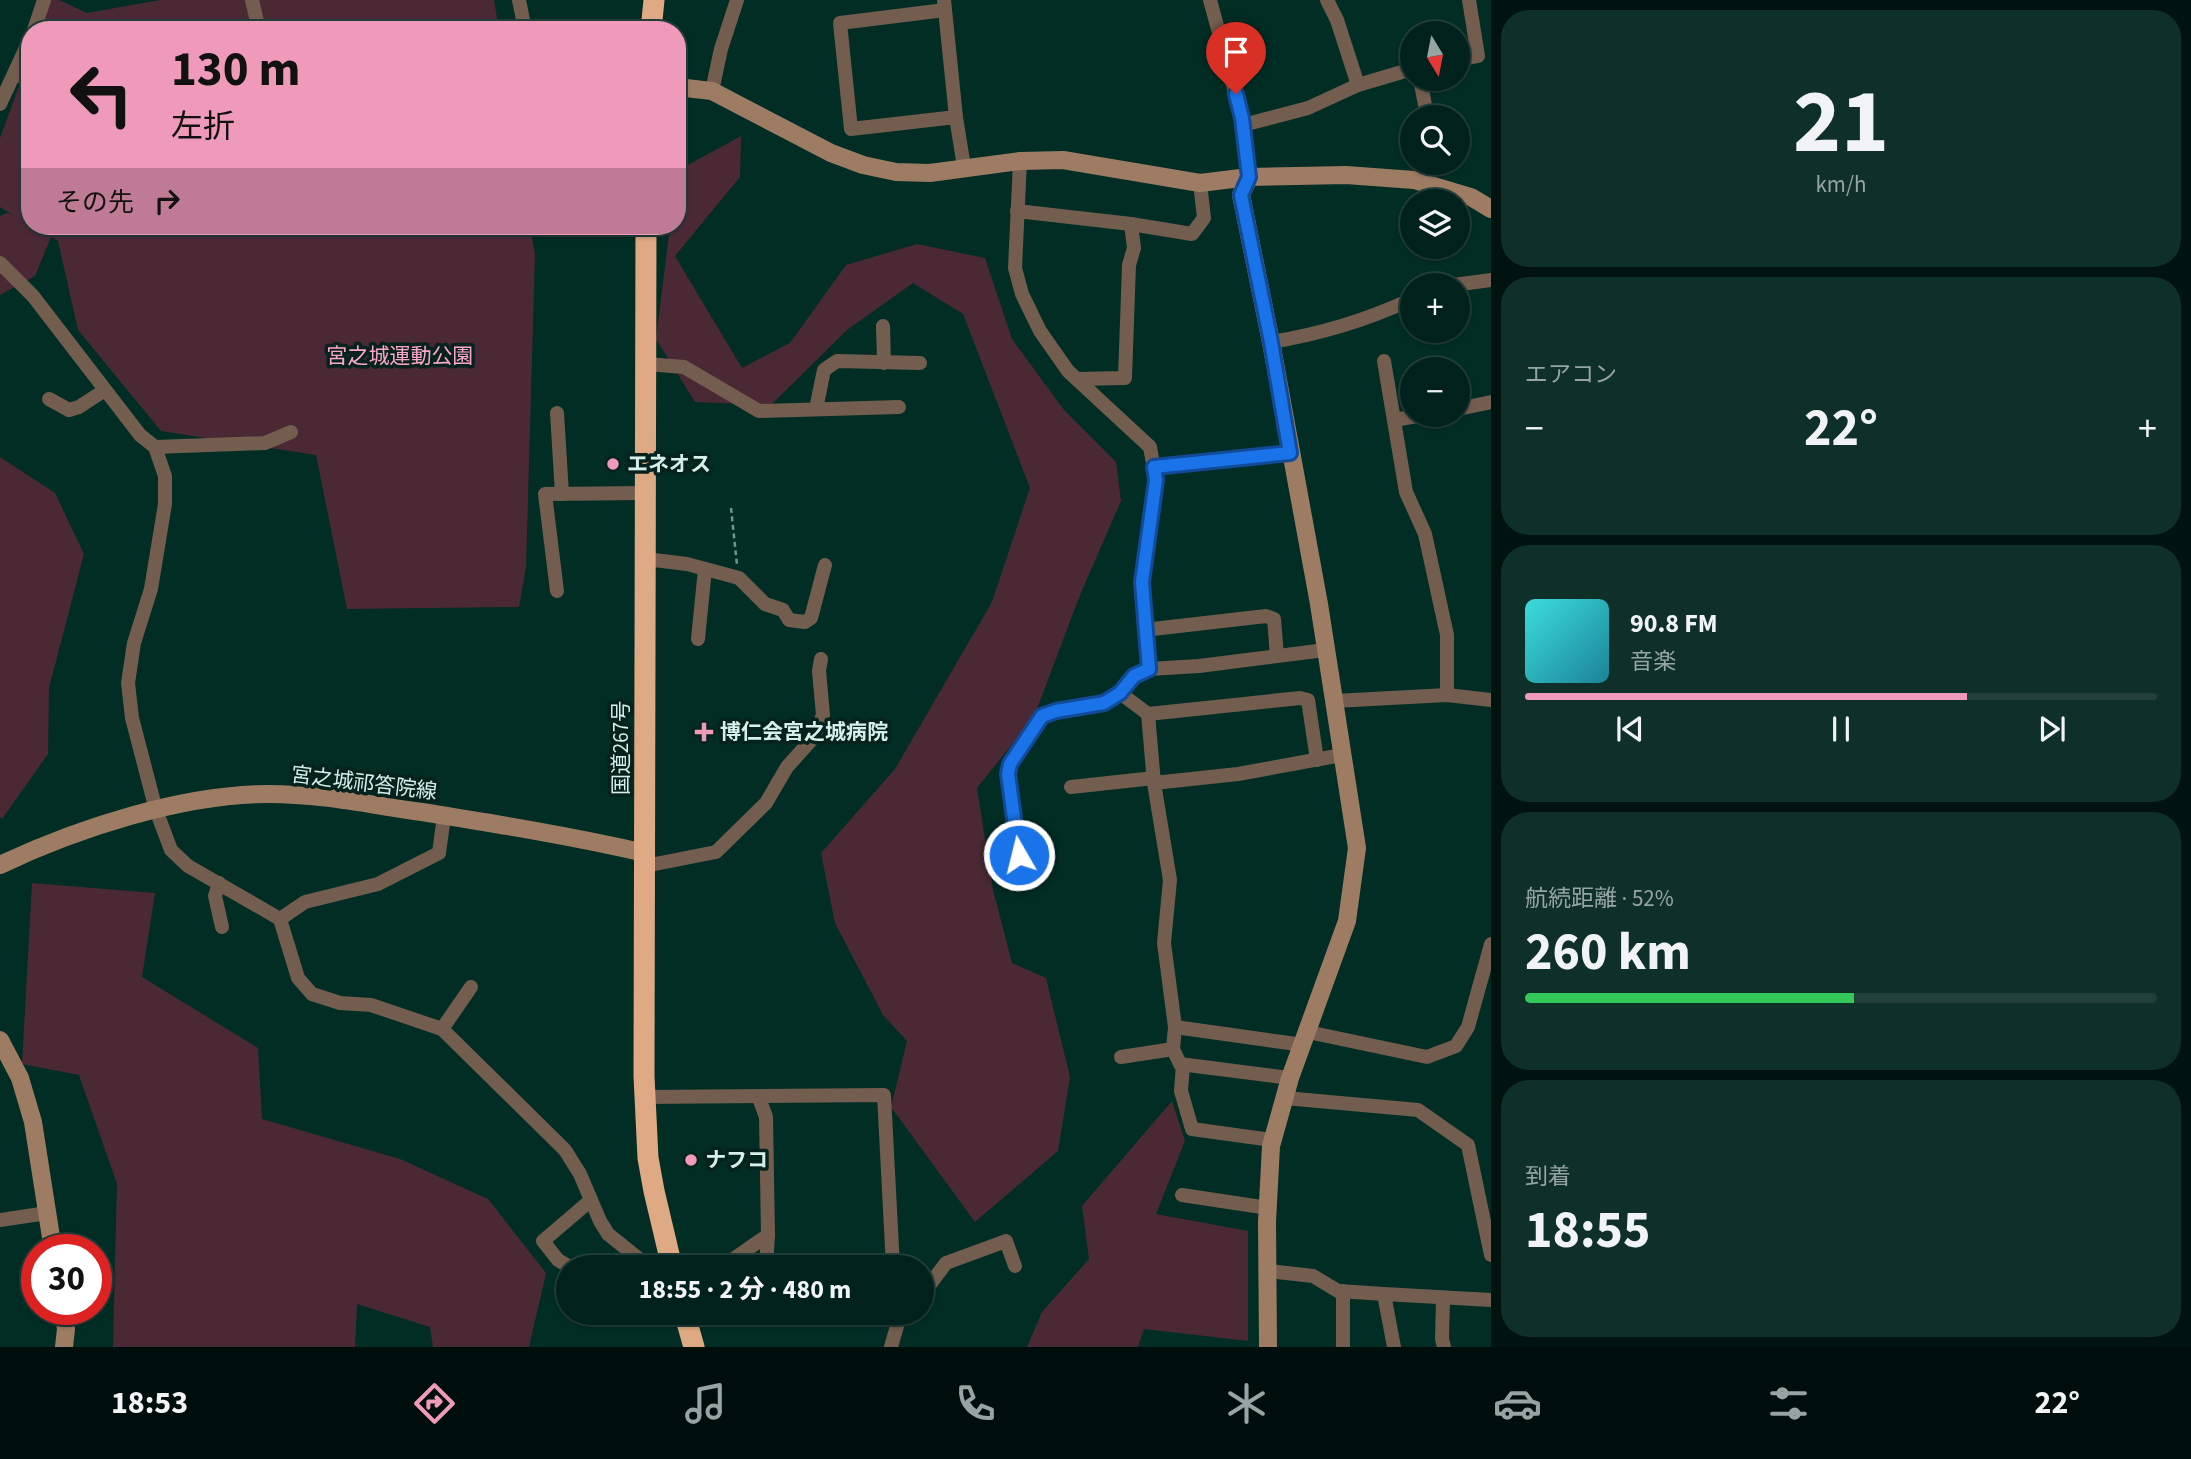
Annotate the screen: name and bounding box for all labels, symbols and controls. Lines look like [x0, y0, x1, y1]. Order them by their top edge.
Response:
north arrow [1400, 21, 1470, 91]
map controls [1400, 21, 1470, 427]
pin [1206, 22, 1266, 94]
icon: arrive [1217, 33, 1255, 71]
text: 130 m [171, 35, 300, 105]
icon: left [56, 49, 147, 140]
text: 21 [1793, 58, 1889, 187]
text: 左折 [171, 104, 235, 150]
button: search [1400, 105, 1470, 175]
text: km/h [1815, 168, 1867, 201]
icon: right [148, 182, 186, 220]
text: その先 [56, 184, 134, 221]
button: layers [1400, 189, 1470, 259]
button: + [1400, 273, 1470, 343]
park label: 宮之城運動公園 [327, 341, 474, 371]
button: − [1400, 357, 1470, 427]
text: エアコン [1525, 358, 1617, 391]
text: 22° [1804, 392, 1878, 466]
text: − [1525, 402, 1544, 456]
text: + [2138, 402, 2157, 456]
place label: エネオス [627, 449, 711, 479]
marker: エネオス [605, 456, 621, 472]
text: 90.8 FM [1630, 605, 1718, 642]
text: 音楽 [1630, 645, 1676, 678]
street label: 国道267号 [606, 701, 636, 795]
icon: previous [1611, 710, 1649, 748]
icon: pause [1822, 710, 1860, 748]
icon: next [2033, 710, 2071, 748]
place label: 博仁会宮之城病院 [720, 717, 888, 747]
marker: 博仁会宮之城病院 [694, 722, 714, 742]
street label: 宮之城祁答院線 [289, 759, 439, 807]
position arrow [982, 818, 1056, 892]
text: 航続距離 · 52% [1525, 882, 1674, 915]
text: 260 km [1525, 916, 1691, 990]
place label: ナフコ [705, 1145, 768, 1175]
marker: ナフコ [683, 1152, 699, 1168]
text: 到着 [1525, 1160, 1571, 1193]
text: 18:55 [1525, 1194, 1650, 1268]
speed limit sign: 30 [21, 1234, 112, 1325]
text: 18:55 · 2 分 · 480 m [639, 1271, 851, 1308]
icon: directions [410, 1379, 459, 1428]
icon: music [681, 1379, 730, 1428]
icon: phone [951, 1379, 1000, 1428]
icon: climate [1222, 1379, 1271, 1428]
icon: car [1493, 1379, 1542, 1428]
icon: filters [1764, 1379, 1813, 1428]
text: 18:53 [111, 1380, 188, 1426]
text: 22° [2035, 1380, 2080, 1426]

